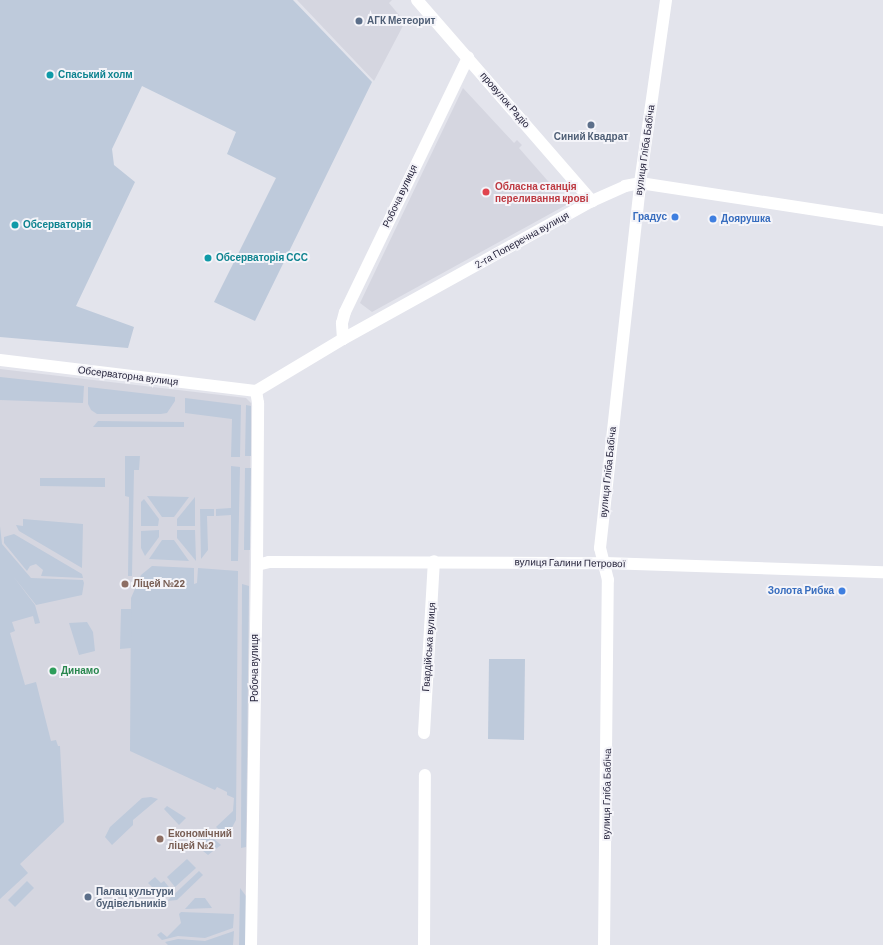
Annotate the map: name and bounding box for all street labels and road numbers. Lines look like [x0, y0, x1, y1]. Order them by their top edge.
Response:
street label: провулок Радіо [478, 70, 532, 130]
street label: вулиця Гліба Бабіча [633, 104, 657, 196]
street label: Робоча вулиця [380, 163, 420, 229]
street label: 2-га Поперечна вулиця [473, 209, 571, 271]
street label: Обсерваторна вулиця [77, 364, 179, 388]
street label: вулиця Гліба Бабіча [597, 426, 619, 518]
street label: вулиця Галини Петрової [514, 556, 626, 570]
street label: Гвардійська вулиця [420, 602, 438, 692]
street label: Робоча вулиця [249, 634, 261, 702]
street label: вулиця Гліба Бабіча [600, 748, 614, 840]

